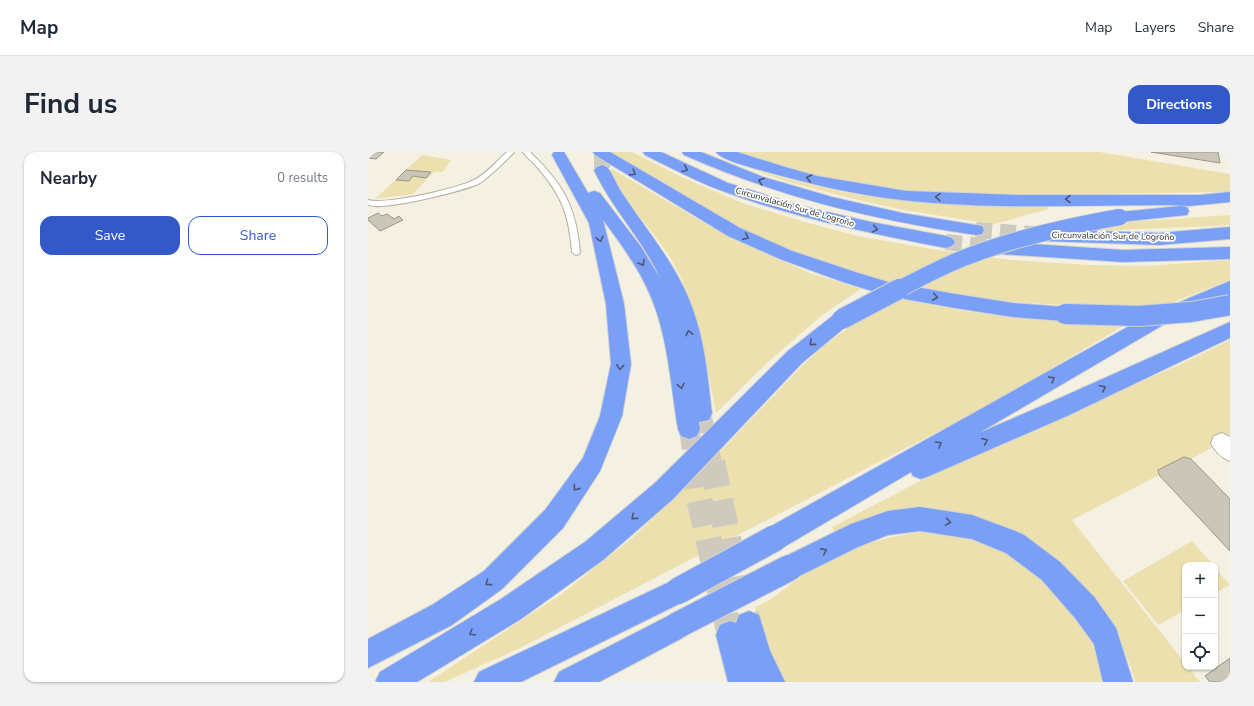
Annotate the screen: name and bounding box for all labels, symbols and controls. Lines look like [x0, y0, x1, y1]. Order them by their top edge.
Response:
text: Map [20, 15, 58, 41]
text: Map [1085, 18, 1112, 37]
text: Layers [1134, 18, 1176, 37]
text: Share [1198, 18, 1234, 37]
text: Find us [24, 85, 118, 123]
button: Directions [1128, 85, 1230, 124]
one-way arrow [681, 164, 689, 172]
text: Nearby [40, 167, 97, 190]
one-way arrow [629, 168, 636, 175]
text: 0 results [277, 169, 328, 187]
one-way arrow [806, 175, 813, 183]
one-way arrow [758, 177, 765, 185]
street label: Circunvalación Sur de Logroño [734, 184, 856, 230]
one-way arrow [935, 193, 941, 202]
one-way arrow [1065, 195, 1071, 203]
button: Save [40, 216, 180, 255]
button: Share [188, 216, 328, 255]
one-way arrow [872, 224, 879, 233]
street label: Circunvalación Sur de Logroño [1051, 229, 1175, 243]
one-way arrow [741, 232, 749, 240]
one-way arrow [596, 236, 604, 242]
one-way arrow [637, 259, 644, 266]
one-way arrow [932, 293, 939, 301]
one-way arrow [686, 329, 694, 336]
one-way arrow [809, 339, 817, 346]
one-way arrow [615, 364, 624, 370]
one-way arrow [1048, 377, 1055, 384]
one-way arrow [676, 383, 685, 389]
one-way arrow [1099, 385, 1107, 393]
one-way arrow [980, 438, 988, 446]
one-way arrow [935, 441, 942, 448]
one-way arrow [574, 483, 581, 490]
one-way arrow [632, 512, 639, 519]
one-way arrow [945, 518, 951, 526]
one-way arrow [820, 548, 827, 556]
map controls [1182, 562, 1218, 670]
button: + [1182, 562, 1218, 598]
one-way arrow [485, 578, 492, 586]
button: − [1182, 598, 1218, 634]
one-way arrow [469, 628, 476, 635]
button: locate [1182, 634, 1218, 670]

